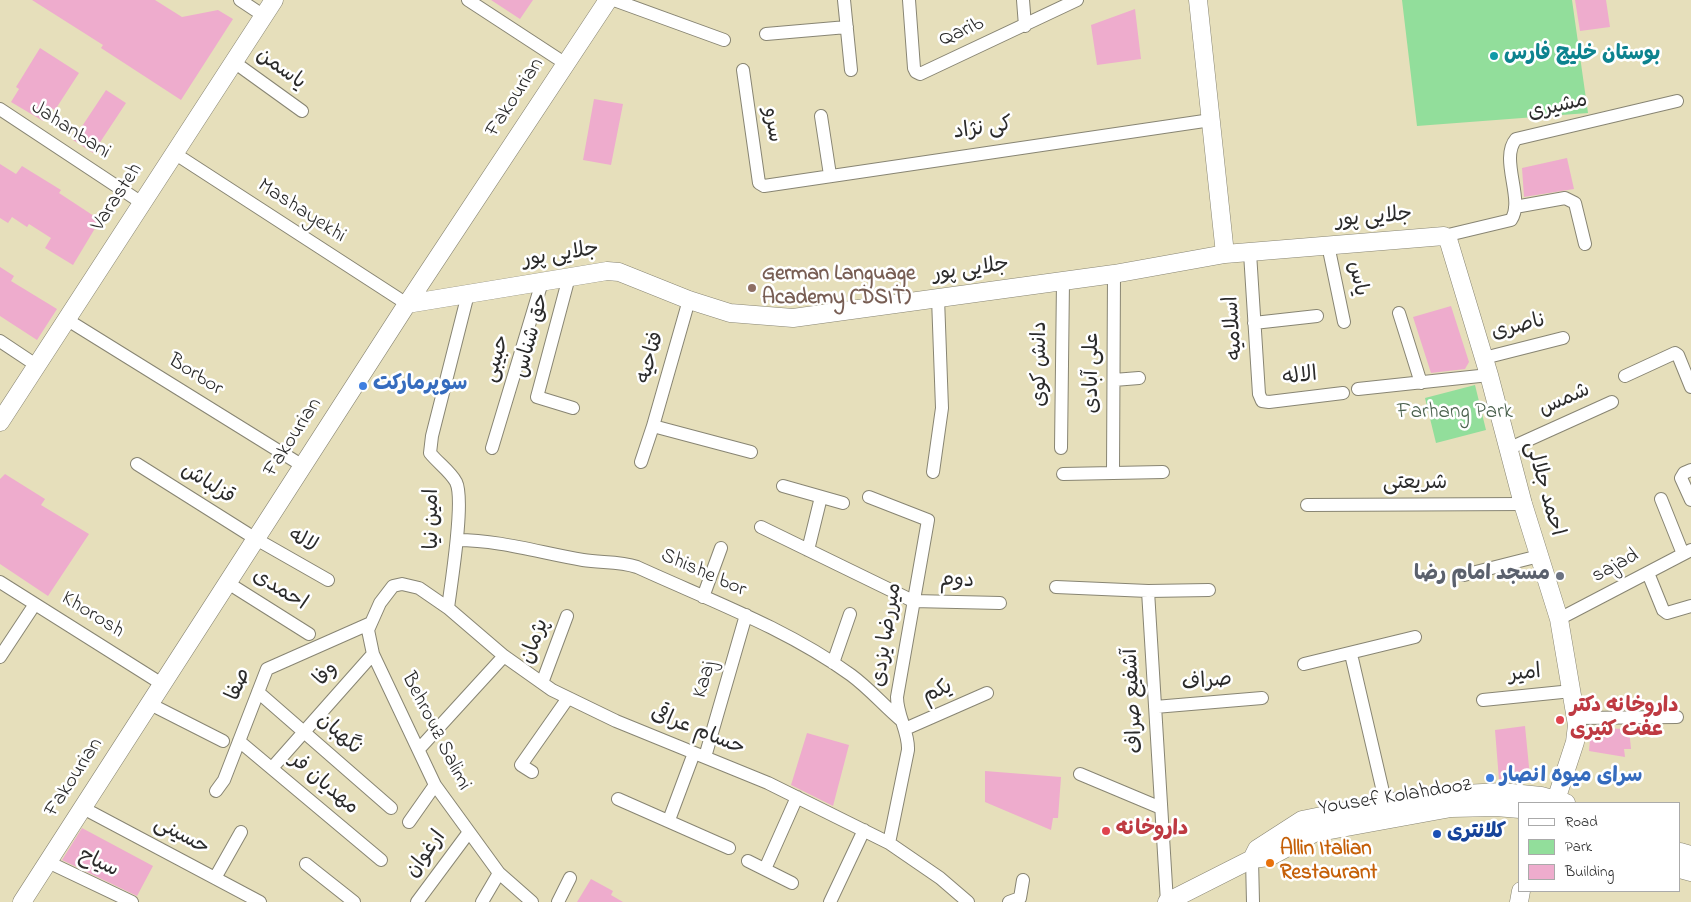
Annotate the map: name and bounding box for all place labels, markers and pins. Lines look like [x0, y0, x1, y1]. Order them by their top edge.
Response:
place label: بوستان خلیج فارس [1504, 43, 1660, 69]
marker: بوستان خلیج فارس [1488, 50, 1500, 62]
place label: German Language Academy (DSIT) [762, 263, 915, 313]
marker: German Language Academy (DSIT) [746, 282, 758, 294]
place label: سوپرمارکت [373, 373, 467, 399]
marker: سوپرمارکت [357, 380, 369, 392]
place label: مسجد امام رضا [1414, 563, 1550, 589]
marker: مسجد امام رضا [1554, 570, 1566, 582]
place label: داروخانه دکتر عفت کثیری [1570, 695, 1678, 745]
marker: داروخانه دکتر عفت کثیری [1554, 714, 1566, 726]
place label: سرای میوه انصار [1500, 765, 1642, 791]
marker: سرای میوه انصار [1484, 772, 1496, 784]
place label: داروخانه [1116, 818, 1188, 844]
place label: کلانتری [1447, 821, 1506, 847]
marker: داروخانه [1100, 825, 1112, 837]
marker: کلانتری [1431, 828, 1443, 840]
place label: Allin Italian Restaurant [1280, 838, 1377, 888]
marker: Allin Italian Restaurant [1264, 857, 1276, 869]

